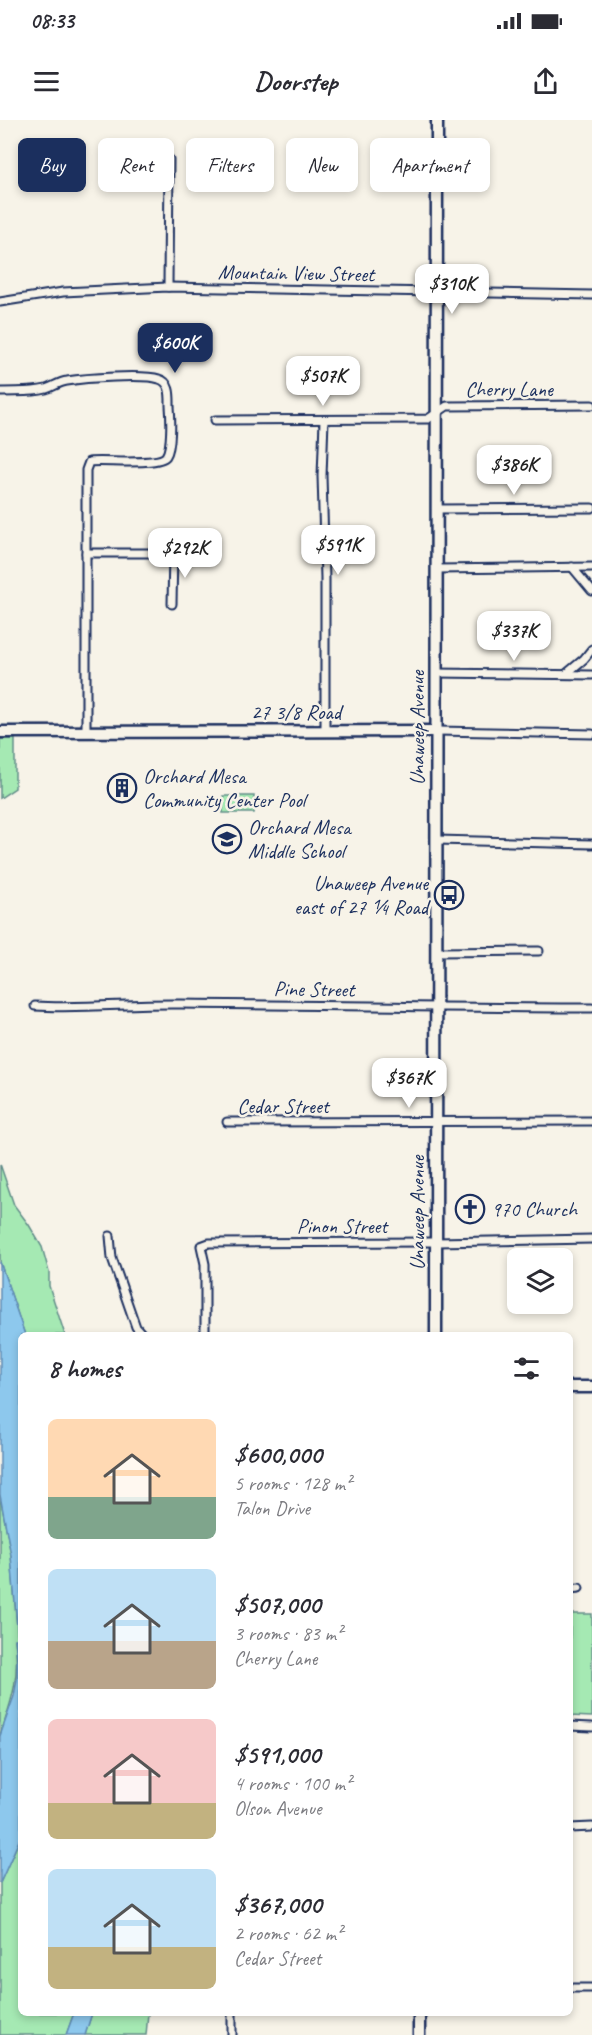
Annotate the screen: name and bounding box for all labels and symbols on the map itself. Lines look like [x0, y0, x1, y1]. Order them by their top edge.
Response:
street label: Mountain View Street [218, 259, 376, 287]
pin: $310K [410, 264, 494, 315]
pin: $600K [133, 323, 217, 374]
pin: $507K [281, 356, 365, 407]
street label: Cherry Lane [465, 376, 554, 402]
pin: $386K [472, 445, 556, 496]
pin: $591K [296, 525, 380, 576]
pin: $292K [143, 528, 227, 579]
pin: $337K [472, 611, 556, 662]
street label: Unaweep Avenue [404, 670, 430, 785]
street label: 27 3/8 Road [251, 699, 345, 725]
place label: Orchard Mesa Community Center Pool [143, 763, 309, 813]
building icon: Orchard Mesa Community Center Pool [106, 772, 138, 804]
place label: Orchard Mesa Middle School [248, 814, 353, 864]
school or university icon: Orchard Mesa Middle School [211, 823, 243, 855]
place label: Unaweep Avenue east of 27 ¼ Road [294, 870, 432, 920]
bus stop icon: Unaweep Avenue east of 27 ¼ Road [433, 879, 465, 911]
street label: Pine Street [273, 975, 357, 1003]
pin: $367K [367, 1058, 451, 1109]
street label: Cedar Street [237, 1093, 331, 1119]
street label: Unaweep Avenue [404, 1155, 430, 1270]
church icon: 970 Church [454, 1193, 486, 1225]
place label: 970 Church [491, 1196, 578, 1222]
street label: Pinon Street [297, 1213, 389, 1239]

